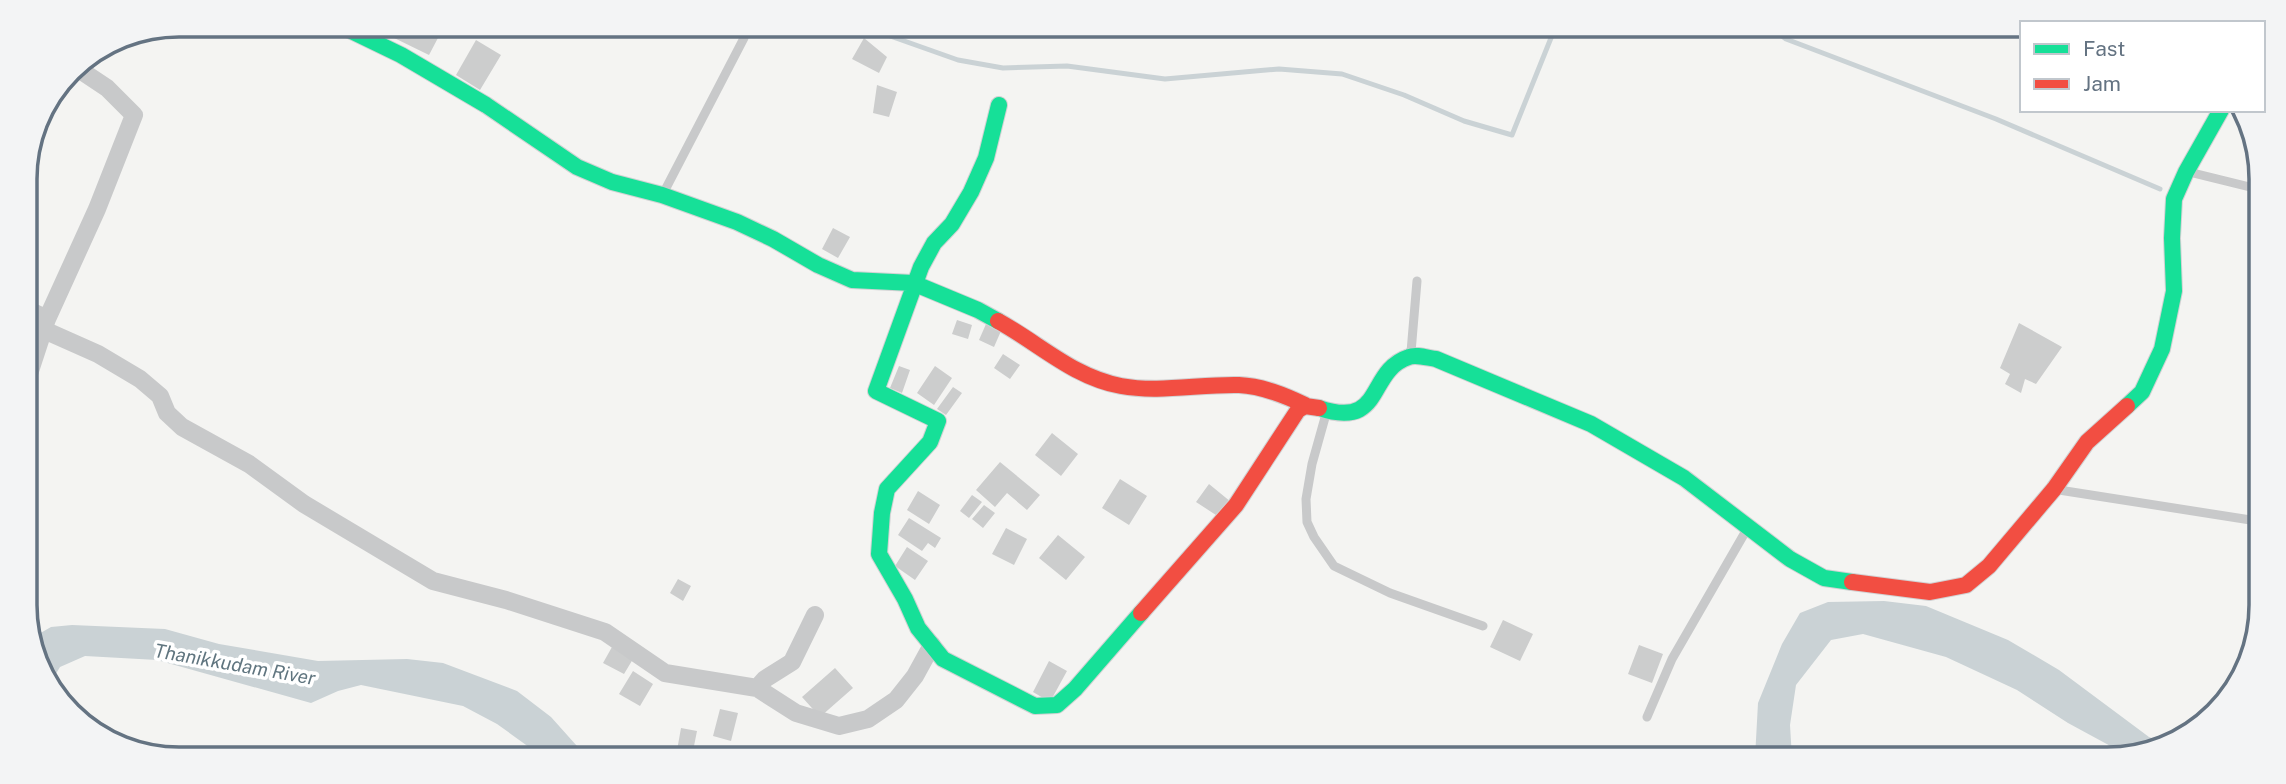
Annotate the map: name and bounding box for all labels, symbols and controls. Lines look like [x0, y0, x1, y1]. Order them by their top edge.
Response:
legend [2020, 21, 2265, 112]
text: Fast [2083, 36, 2125, 61]
text: Jam [2083, 71, 2121, 96]
water label: Thanikkudam River [153, 639, 318, 689]

